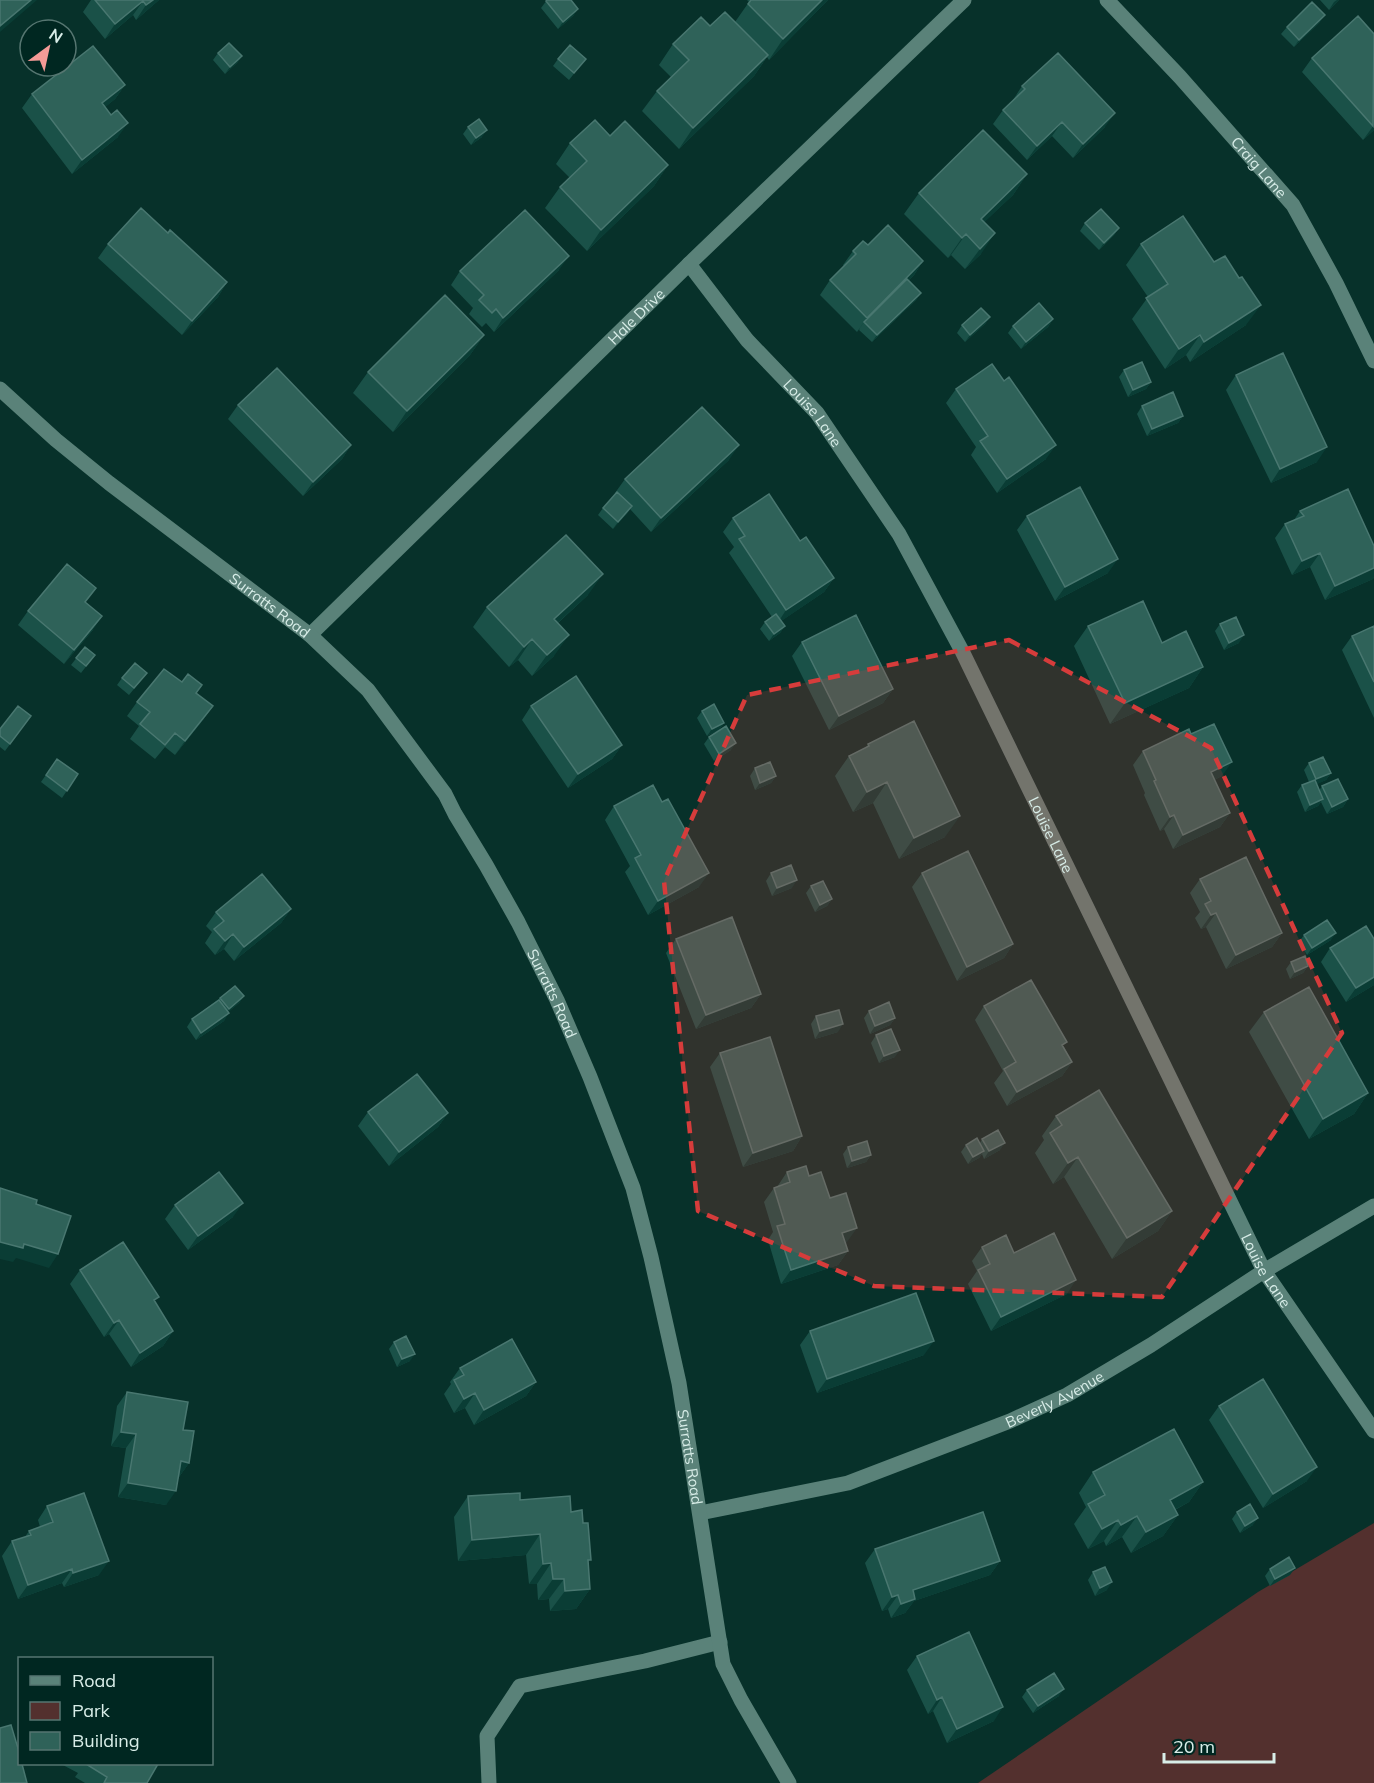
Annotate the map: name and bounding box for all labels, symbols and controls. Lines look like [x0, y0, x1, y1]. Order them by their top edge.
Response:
north arrow [18, 18, 78, 78]
text: N [46, 24, 67, 47]
street label: Craig Lane [1227, 132, 1291, 201]
street label: Hale Drive [603, 284, 668, 348]
street label: Louise Lane [780, 375, 847, 450]
street label: Surratts Road [226, 568, 314, 641]
street label: Louise Lane [1025, 793, 1078, 876]
street label: Surratts Road [523, 946, 582, 1041]
street label: Louise Lane [1238, 1230, 1296, 1311]
street label: Beverly Avenue [1002, 1366, 1107, 1431]
street label: Surratts Road [674, 1408, 707, 1506]
legend [18, 1657, 213, 1765]
text: Road [72, 1669, 116, 1692]
text: Park [72, 1699, 111, 1722]
scale bar [1164, 1726, 1274, 1764]
text: Building [72, 1729, 140, 1752]
text: 20 m [1173, 1735, 1215, 1758]

